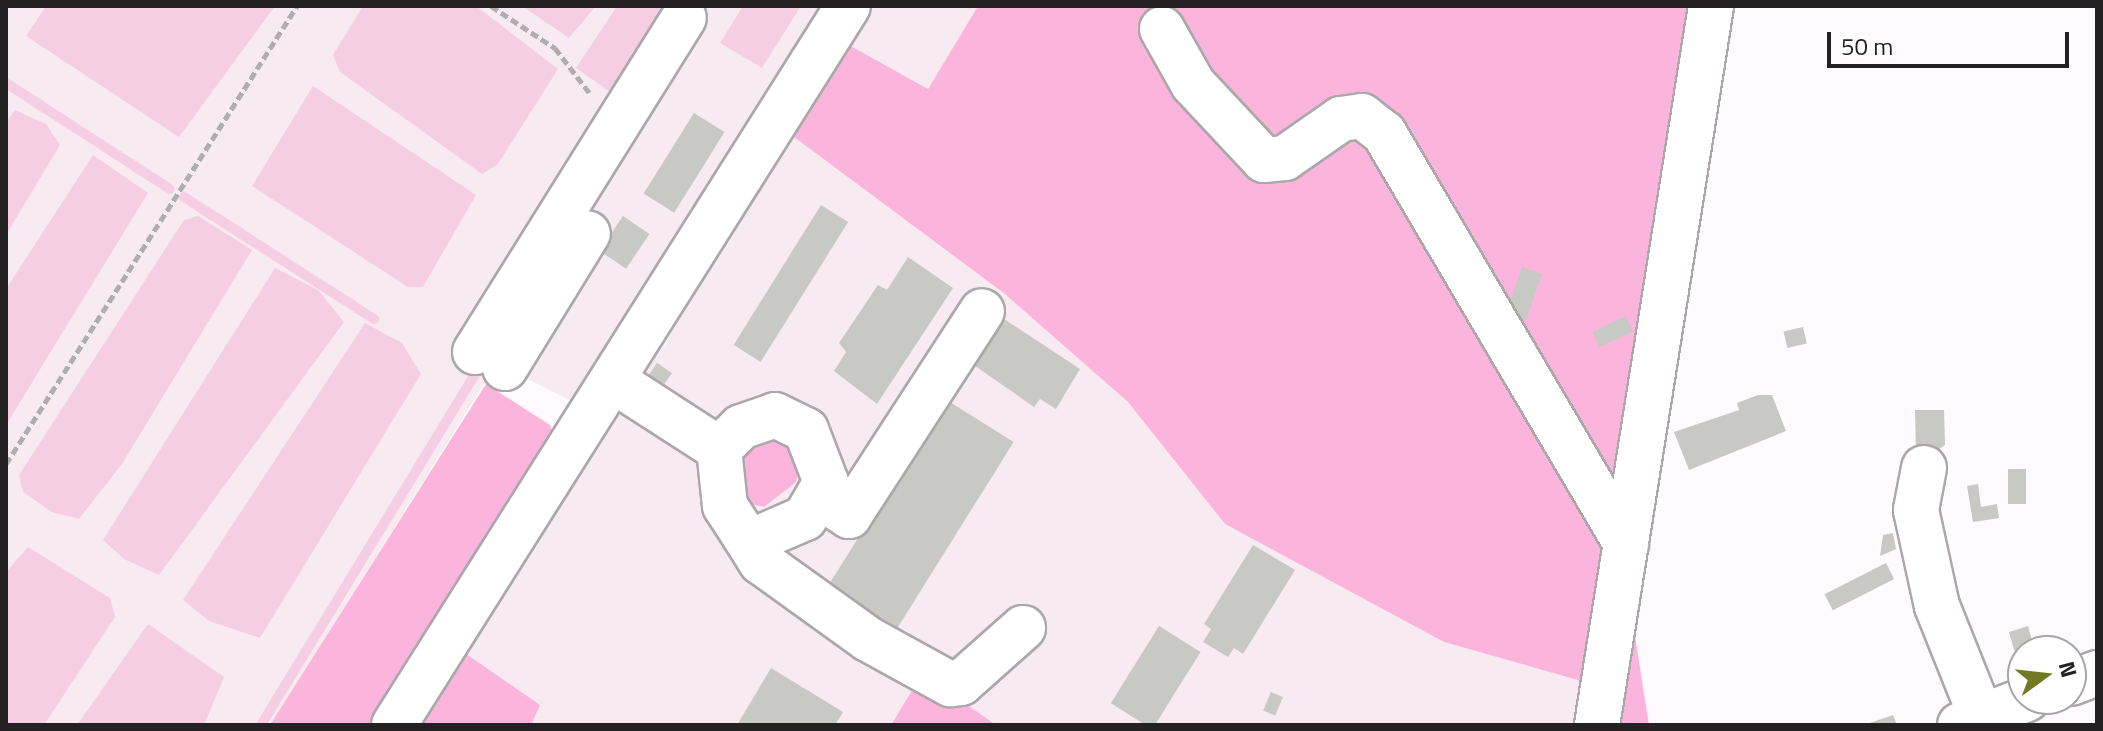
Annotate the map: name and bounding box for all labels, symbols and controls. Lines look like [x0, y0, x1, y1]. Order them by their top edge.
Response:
scale bar [1831, 16, 2073, 66]
text: 50 m [1841, 28, 1893, 64]
north arrow [2007, 635, 2087, 715]
text: N [2050, 658, 2087, 681]

